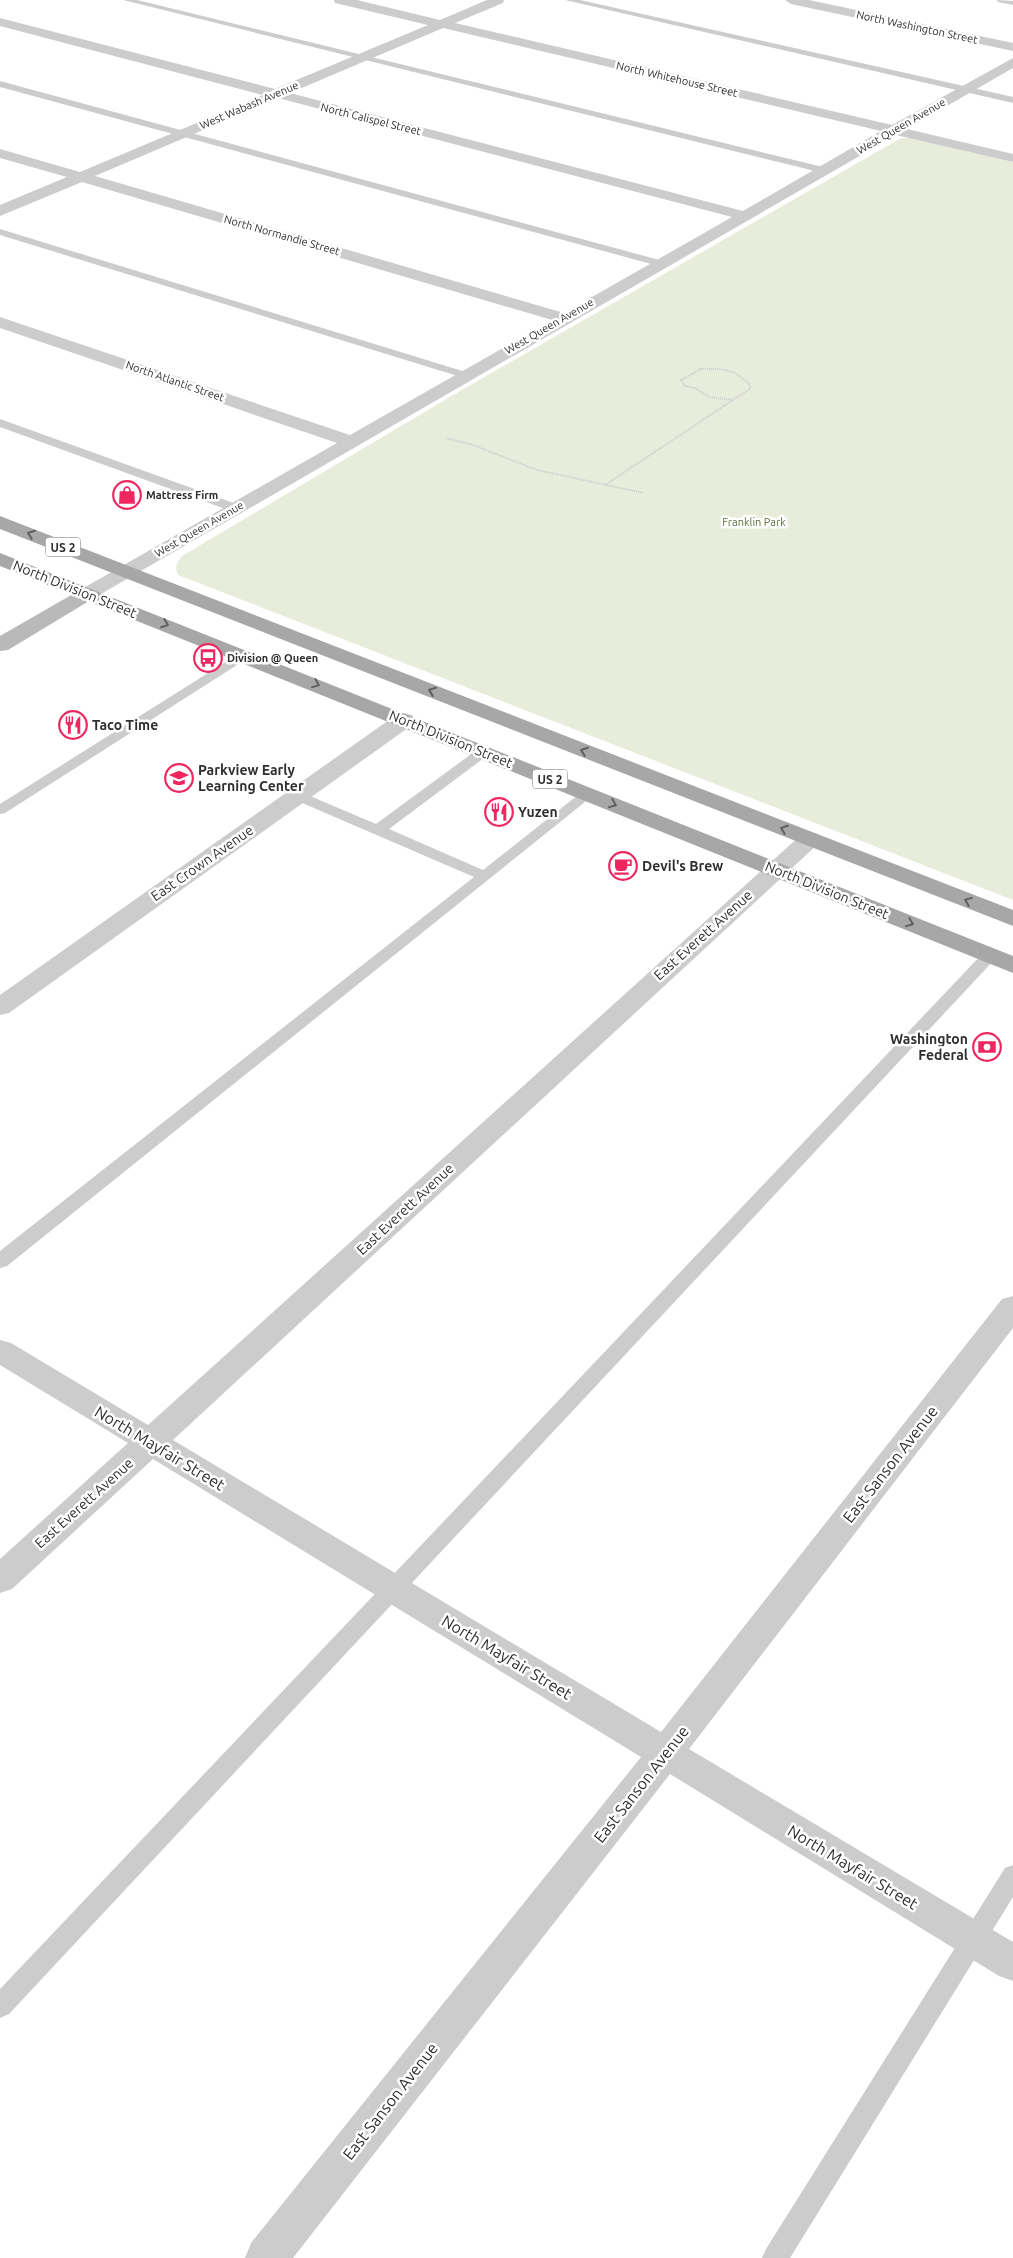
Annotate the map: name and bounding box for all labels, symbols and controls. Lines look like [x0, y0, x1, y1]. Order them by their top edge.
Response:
street label: North Washington Street [855, 8, 979, 46]
street label: North Whitehouse Street [615, 59, 739, 99]
street label: West Wabash Avenue [198, 79, 300, 131]
street label: West Queen Avenue [854, 96, 948, 156]
street label: North Calispel Street [320, 101, 423, 137]
street label: North Normandie Street [223, 213, 342, 257]
street label: West Queen Avenue [502, 296, 596, 356]
street label: North Atlantic Street [124, 359, 226, 404]
shop icon: Mattress Firm [112, 480, 142, 510]
place label: Mattress Firm [146, 489, 218, 501]
street label: West Queen Avenue [152, 499, 246, 559]
park label: Franklin Park [722, 516, 786, 528]
one-way arrow [27, 530, 36, 541]
road number: US 2 [46, 538, 80, 556]
street label: North Division Street [11, 557, 139, 621]
one-way arrow [160, 618, 169, 629]
bus stop icon: Division @ Queen [193, 643, 223, 673]
place label: Division @ Queen [227, 652, 318, 664]
one-way arrow [311, 678, 320, 689]
one-way arrow [428, 687, 437, 698]
street label: North Division Street [387, 707, 515, 771]
restaurant icon: Taco Time [58, 710, 88, 740]
place label: Taco Time [92, 717, 158, 733]
one-way arrow [580, 746, 588, 756]
place label: Parkview Early Learning Center [198, 762, 304, 794]
school or university icon: Parkview Early Learning Center [164, 763, 194, 793]
road number: US 2 [532, 770, 568, 789]
restaurant icon: Yuzen [484, 797, 514, 827]
one-way arrow [608, 798, 617, 808]
place label: Yuzen [518, 804, 558, 820]
street label: East Crown Avenue [148, 822, 256, 904]
one-way arrow [780, 825, 789, 835]
cafe icon: Devil's Brew [608, 851, 638, 881]
place label: Devil's Brew [642, 858, 723, 874]
street label: North Division Street [763, 858, 891, 922]
street label: East Everett Avenue [651, 887, 755, 983]
one-way arrow [964, 897, 973, 907]
one-way arrow [905, 917, 914, 927]
place label: Washington Federal [890, 1031, 968, 1063]
bank icon: Washington Federal [972, 1032, 1002, 1062]
street label: East Everett Avenue [353, 1160, 457, 1258]
street label: North Mayfair Street [92, 1402, 229, 1494]
street label: East Sanson Avenue [839, 1402, 941, 1526]
street label: East Everett Avenue [32, 1455, 136, 1551]
street label: North Mayfair Street [439, 1611, 576, 1703]
street label: East Sanson Avenue [590, 1722, 692, 1846]
street label: North Mayfair Street [785, 1821, 922, 1913]
street label: East Sanson Avenue [339, 2039, 441, 2163]

